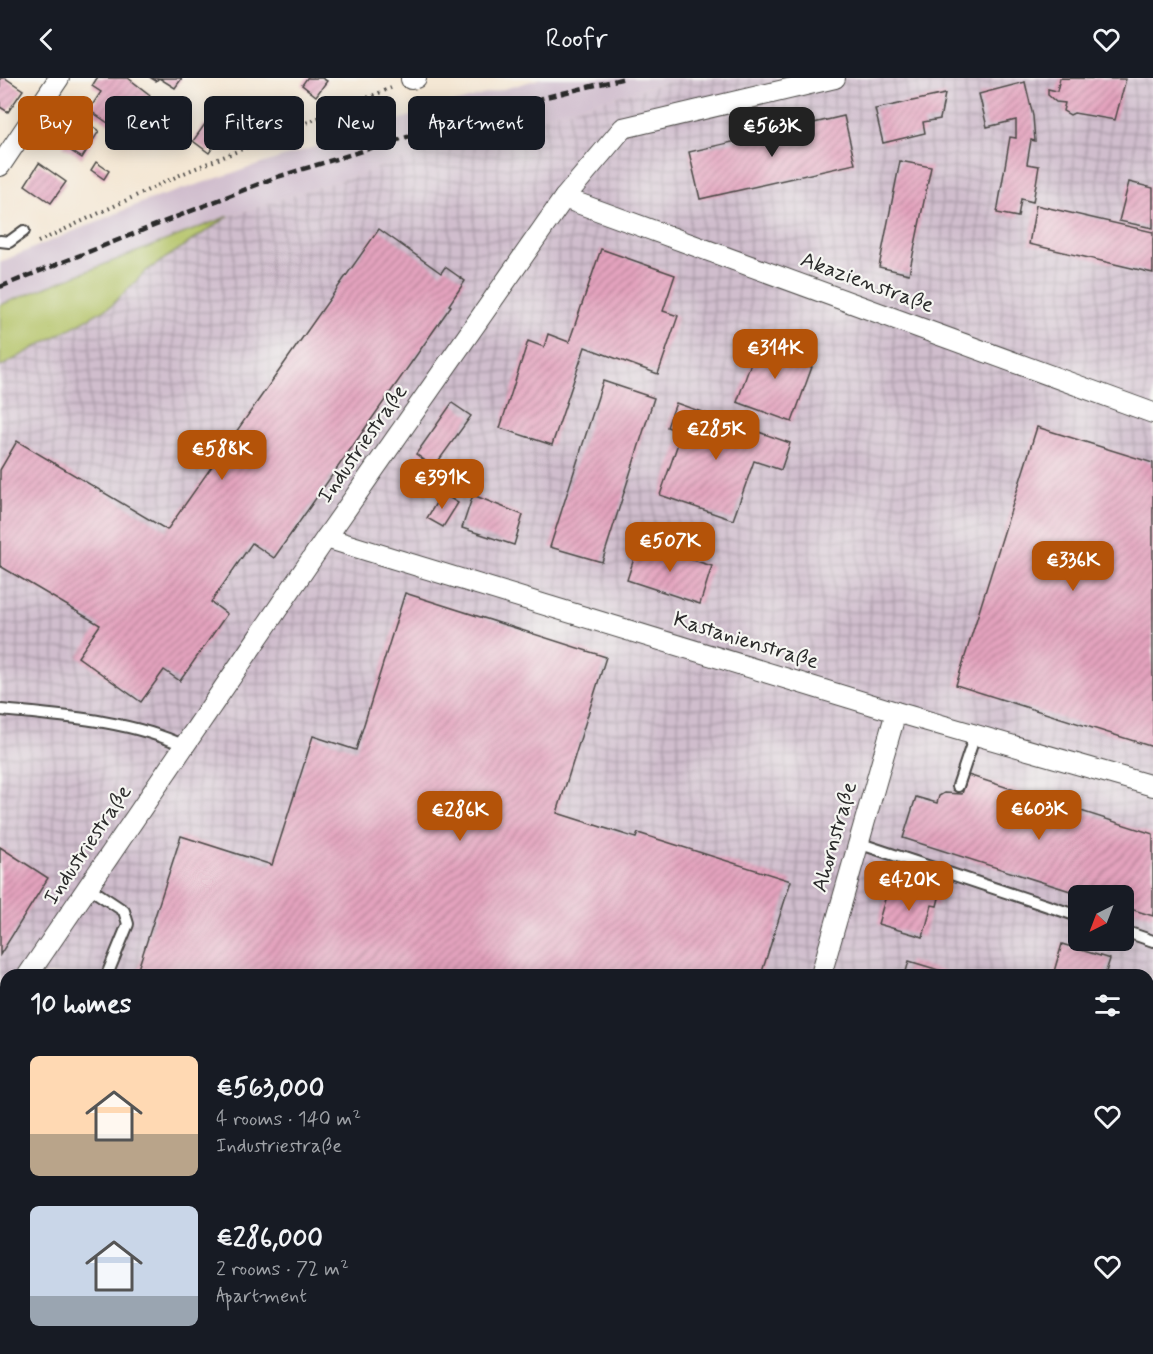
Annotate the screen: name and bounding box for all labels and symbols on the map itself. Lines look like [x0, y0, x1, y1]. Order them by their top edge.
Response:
pin: €563K [730, 107, 814, 158]
street label: Akazienstraße [796, 246, 938, 320]
pin: €314K [733, 329, 817, 380]
street label: Industriestraße [312, 379, 414, 509]
pin: €285K [674, 410, 758, 461]
pin: €588K [180, 430, 264, 481]
pin: €391K [400, 459, 484, 510]
pin: €507K [628, 522, 712, 573]
pin: €336K [1031, 541, 1115, 592]
street label: Kastanienstraße [670, 606, 822, 676]
street label: Ahornstraße [806, 778, 864, 895]
street label: Industriestraße [38, 780, 139, 910]
pin: €603K [997, 790, 1081, 841]
pin: €286K [418, 791, 502, 842]
pin: €420K [867, 861, 951, 912]
north arrow [1068, 885, 1134, 951]

